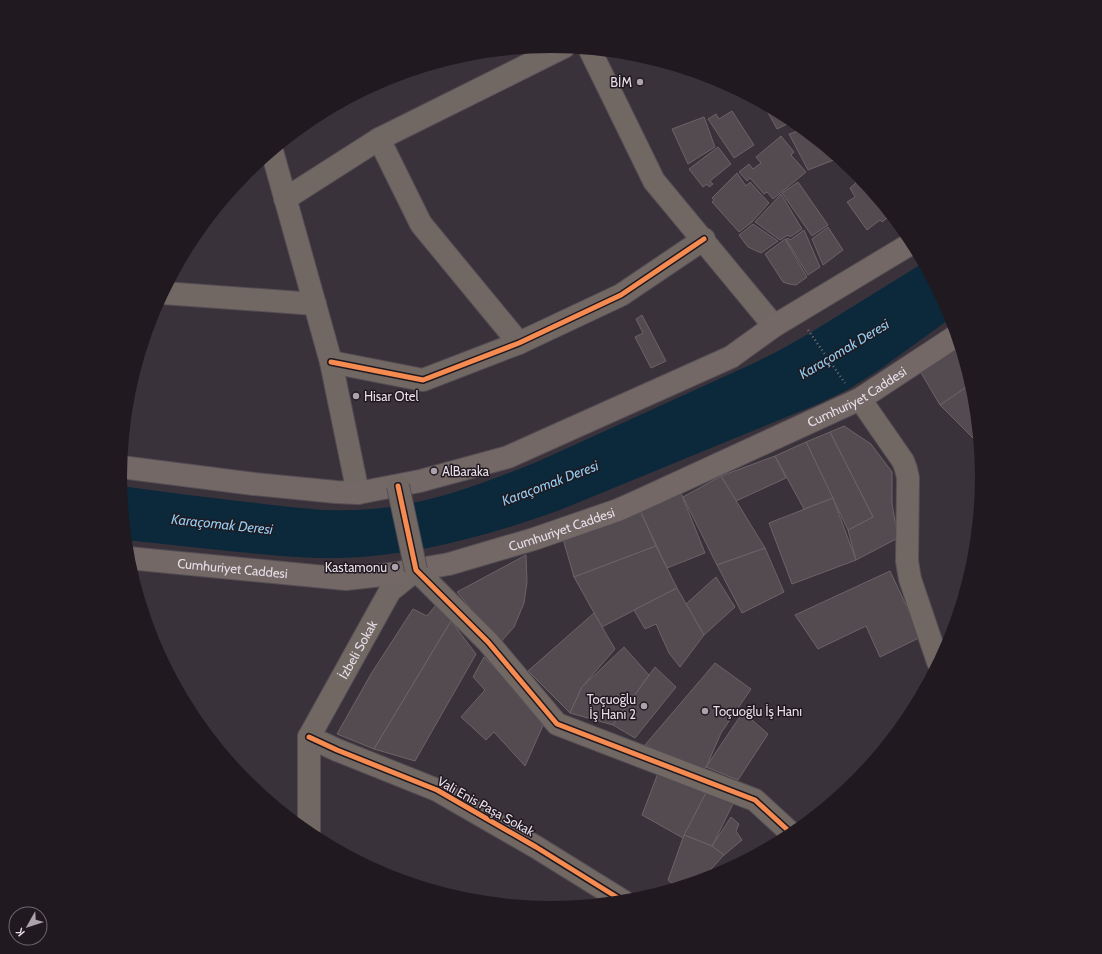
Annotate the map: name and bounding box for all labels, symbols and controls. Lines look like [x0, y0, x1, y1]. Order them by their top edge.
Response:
place label: BİM [610, 74, 632, 90]
marker: BİM [635, 77, 645, 87]
water label: Karaçomak Deresi [796, 314, 893, 383]
street label: Cumhuriyet Caddesi [805, 363, 909, 430]
place label: Hisar Otel [364, 388, 419, 404]
marker: Hisar Otel [351, 391, 361, 401]
water label: Karaçomak Deresi [499, 456, 602, 510]
place label: AlBaraka [442, 463, 490, 479]
marker: AlBaraka [429, 466, 439, 476]
street label: Cumhuriyet Caddesi [507, 504, 617, 554]
water label: Karaçomak Deresi [170, 510, 275, 538]
street label: Cumhuriyet Caddesi [177, 555, 288, 581]
place label: Kastamonu [325, 559, 387, 575]
marker: Kastamonu [390, 562, 400, 572]
street label: İzbeli Sokak [335, 617, 380, 682]
place label: Toçuoğlu İş Hanı 2 [587, 691, 636, 722]
marker: Toçuoğlu İş Hanı 2 [639, 701, 649, 711]
place label: Toçuoğlu İş Hanı [713, 703, 802, 719]
marker: Toçuoğlu İş Hanı [700, 706, 710, 716]
street label: Vali Enis Paşa Sokak [435, 773, 537, 839]
north arrow [8, 906, 48, 946]
text: K [13, 925, 28, 939]

